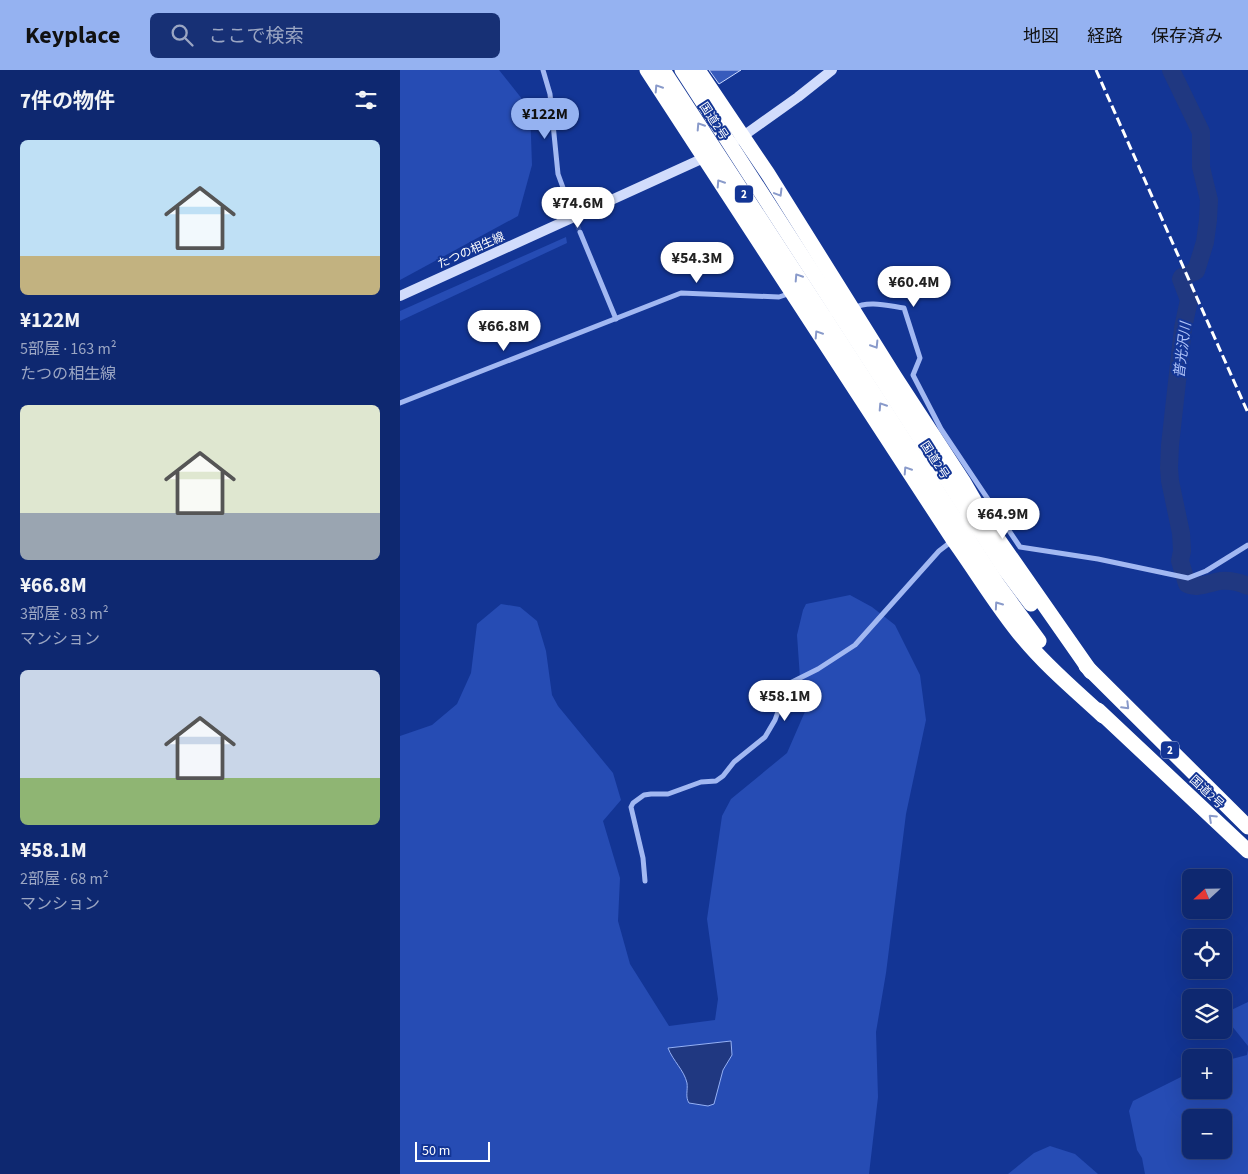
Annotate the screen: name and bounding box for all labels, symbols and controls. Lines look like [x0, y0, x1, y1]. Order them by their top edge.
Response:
search box [150, 13, 500, 58]
text: Keyplace [25, 18, 120, 53]
icon: search [168, 21, 196, 49]
text: ここで検索 [208, 23, 303, 50]
text: 地図 [1023, 24, 1059, 49]
text: 経路 [1087, 24, 1123, 49]
text: 保存済み [1151, 24, 1223, 49]
one-way arrow [655, 84, 665, 93]
text: 7件の物件 [20, 86, 115, 116]
icon: filters [352, 86, 380, 114]
pin: ¥122M [510, 98, 580, 140]
street label: 国道2号 [695, 99, 732, 144]
text: ¥122M [522, 103, 568, 125]
one-way arrow [697, 123, 706, 132]
icon: home [155, 173, 245, 263]
one-way arrow [717, 180, 726, 189]
pin: ¥74.6M [537, 186, 619, 229]
road number: 2 [735, 186, 753, 202]
one-way arrow [773, 187, 782, 196]
text: ¥74.6M [553, 192, 603, 214]
street label: たつの相生線 [435, 228, 508, 273]
pin: ¥54.3M [656, 242, 738, 284]
text: ¥54.3M [672, 247, 722, 269]
pin: ¥60.4M [873, 266, 955, 308]
text: ¥60.4M [889, 271, 939, 293]
one-way arrow [795, 274, 805, 283]
text: ¥122M [20, 305, 80, 335]
pin: ¥66.8M [463, 310, 545, 352]
text: ¥66.8M [479, 315, 529, 337]
water label: 普光沢川 [1170, 319, 1197, 379]
one-way arrow [815, 331, 824, 340]
text: 5部屋 · 163 m² [20, 338, 117, 360]
one-way arrow [868, 340, 878, 349]
text: たつの相生線 [20, 363, 116, 385]
one-way arrow [879, 403, 888, 412]
icon: home [155, 438, 245, 528]
street label: 国道2号 [916, 438, 953, 483]
one-way arrow [904, 467, 913, 476]
pin: ¥64.9M [962, 498, 1044, 540]
text: ¥64.9M [978, 503, 1028, 525]
text: ¥66.8M [20, 570, 87, 600]
one-way arrow [995, 601, 1004, 611]
text: 3部屋 · 83 m² [20, 603, 109, 625]
text: マンション [20, 628, 100, 650]
pin: ¥58.1M [744, 680, 826, 722]
text: ¥58.1M [760, 685, 810, 707]
one-way arrow [1120, 701, 1129, 710]
icon: home [155, 703, 245, 793]
road number: 2 [1161, 742, 1179, 758]
street label: 国道2号 [1186, 772, 1228, 813]
one-way arrow [1209, 815, 1218, 824]
text: ¥58.1M [20, 835, 87, 865]
text: 2部屋 · 68 m² [20, 868, 109, 890]
north arrow [1182, 869, 1232, 919]
map controls [1182, 869, 1232, 1159]
text: マンション [20, 893, 100, 915]
button: locate [1182, 929, 1232, 979]
button: layers [1182, 989, 1232, 1039]
button: + [1182, 1049, 1232, 1099]
button: − [1182, 1109, 1232, 1159]
scale bar [415, 1139, 490, 1162]
text: 50 m [422, 1141, 450, 1161]

